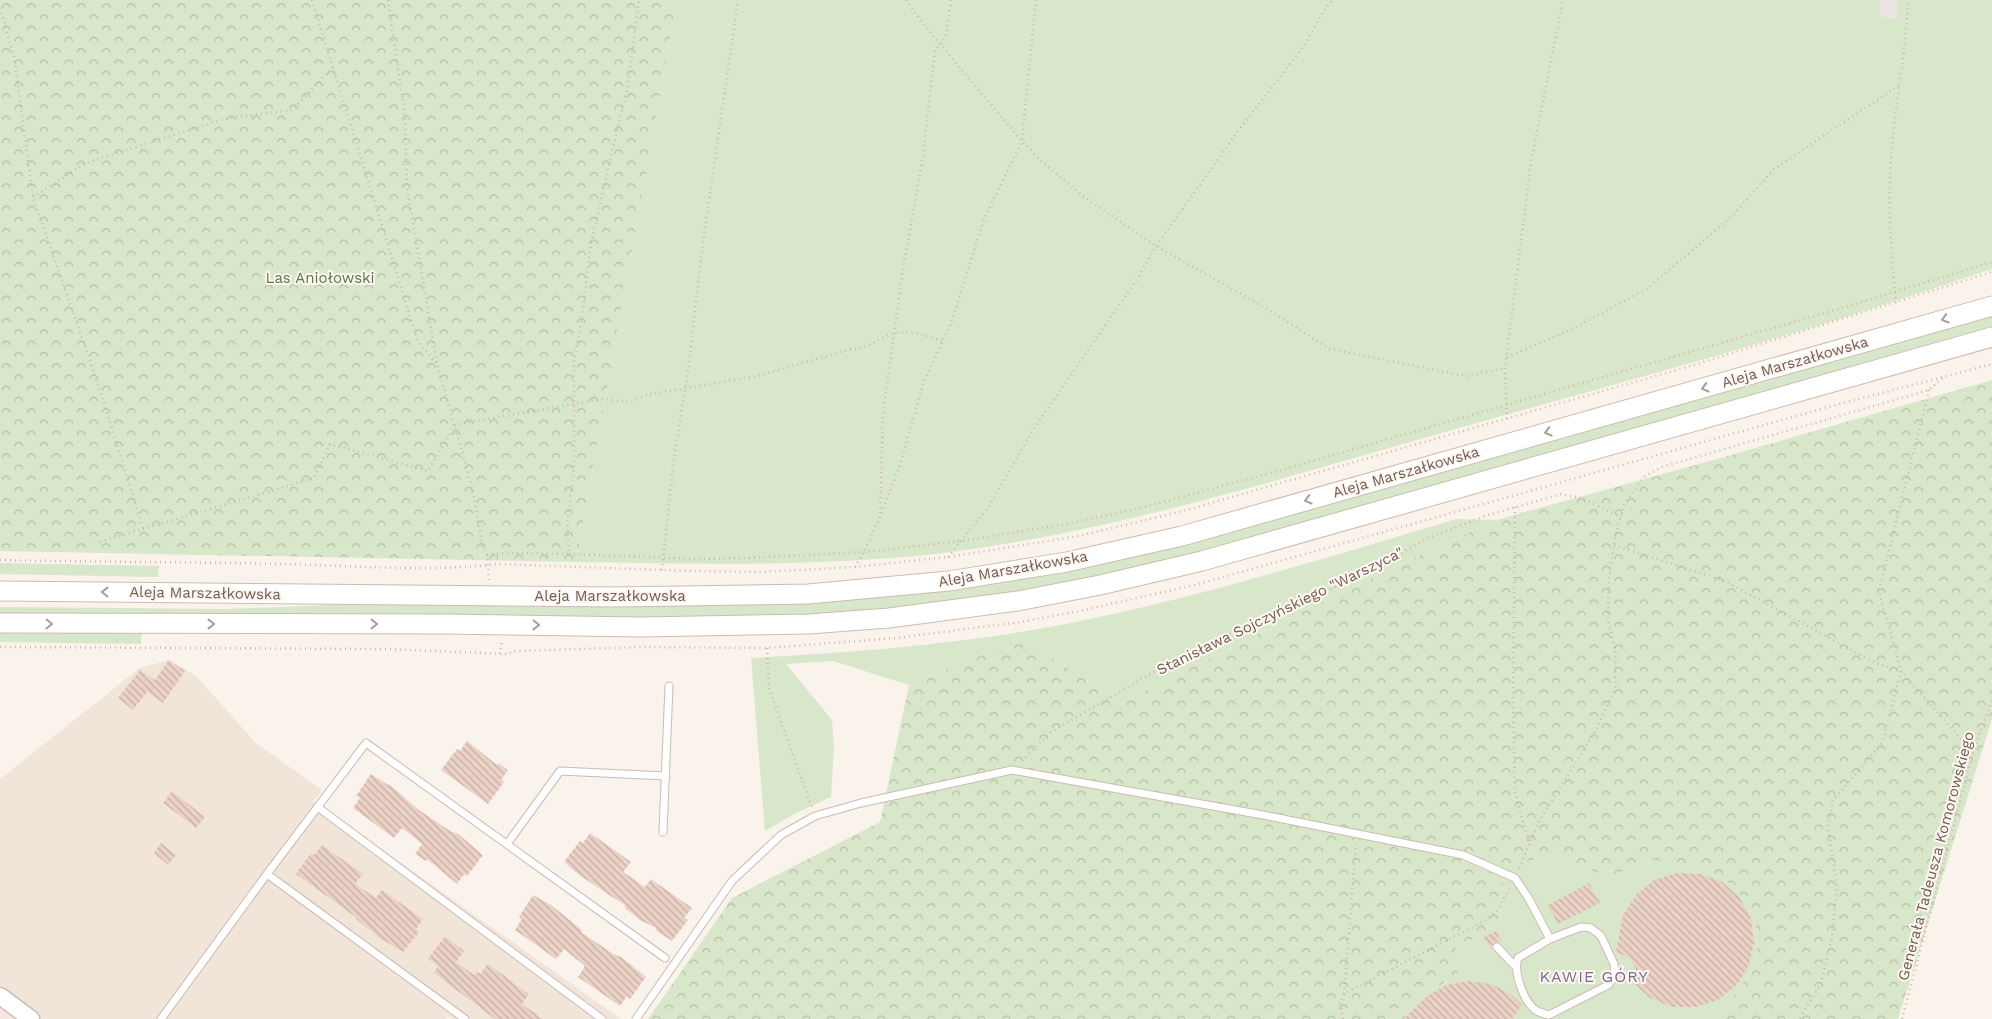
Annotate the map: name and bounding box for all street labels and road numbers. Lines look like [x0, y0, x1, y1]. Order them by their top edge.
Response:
street label: Aleja Marszałkowska [1720, 332, 1871, 392]
street label: Aleja Marszałkowska [1331, 442, 1482, 502]
street label: Stanisława Sojczyńskiego "Warszyca" [1154, 543, 1406, 679]
street label: Aleja Marszałkowska [937, 547, 1090, 591]
street label: Aleja Marszałkowska [129, 583, 281, 603]
street label: Aleja Marszałkowska [534, 587, 686, 605]
street label: Generała Tadeusza Komorowskiego [1894, 729, 1978, 983]

